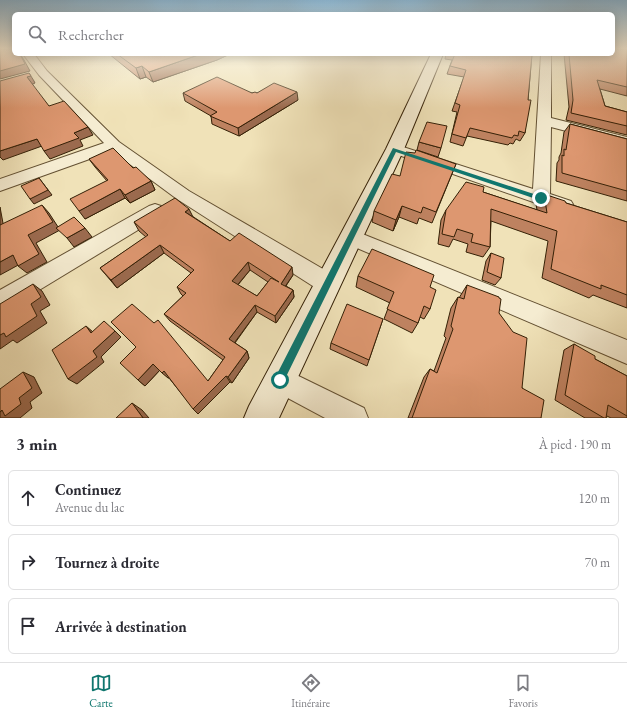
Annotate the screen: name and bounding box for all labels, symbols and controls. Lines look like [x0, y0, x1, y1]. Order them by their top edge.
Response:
search box [12, 12, 615, 56]
icon: search [26, 23, 48, 45]
text: Rechercher [58, 25, 124, 44]
route end [532, 189, 550, 207]
route start [271, 371, 289, 389]
text: 3 min [16, 433, 57, 455]
text: À pied · 190 m [539, 436, 611, 453]
text: Continuez [55, 480, 121, 499]
icon: ahead [17, 487, 39, 509]
text: 120 m [579, 490, 610, 507]
text: Avenue du lac [55, 499, 125, 516]
icon: right [17, 551, 39, 573]
text: Tournez à droite [55, 553, 159, 572]
text: 70 m [585, 554, 610, 571]
icon: arrive [17, 615, 39, 637]
text: Arrivée à destination [55, 617, 187, 636]
tab: Carte [89, 672, 113, 710]
tab: Itinéraire [291, 672, 330, 710]
tab: Favoris [508, 672, 538, 710]

